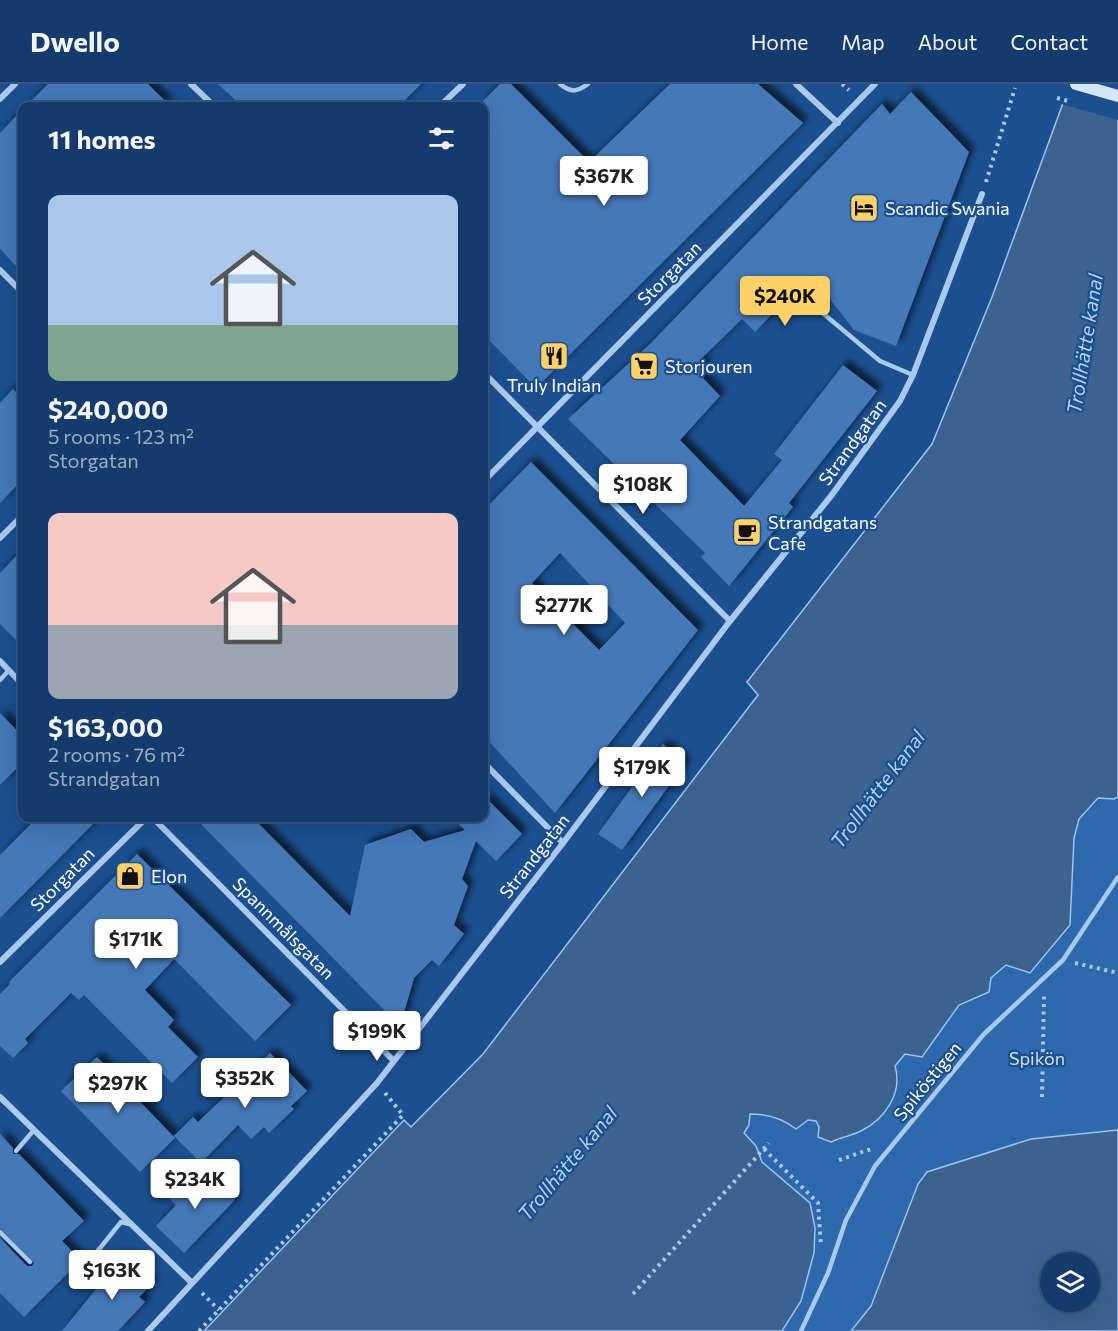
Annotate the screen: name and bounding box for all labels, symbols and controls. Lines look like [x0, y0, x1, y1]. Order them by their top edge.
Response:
text: Dwello [30, 24, 120, 58]
text: Home [751, 29, 808, 54]
text: Map [841, 29, 885, 54]
text: About [918, 29, 977, 54]
text: Contact [1010, 29, 1088, 54]
icon: filters [425, 122, 458, 155]
text: 11 homes [48, 123, 156, 154]
pin: $367K [562, 156, 646, 207]
text: $367K [574, 163, 634, 187]
hotel icon: Scandic Swania [848, 192, 880, 224]
place label: Scandic Swania [885, 197, 1010, 219]
icon: home [199, 234, 307, 342]
street label: Storgatan [632, 236, 706, 310]
water label: Trollhätte kanal [1061, 271, 1107, 416]
pin: $240K [743, 276, 827, 327]
text: $240K [754, 283, 816, 307]
restaurant icon: Truly Indian [538, 340, 570, 372]
supermarket icon: Storjouren [628, 350, 660, 382]
place label: Storjouren [665, 355, 753, 377]
place label: Truly Indian [507, 374, 601, 396]
text: $240,000 [48, 393, 168, 424]
street label: Strandgatan [813, 395, 891, 489]
text: 5 rooms · 123 m² [48, 424, 194, 448]
text: Storgatan [48, 448, 139, 472]
pin: $108K [601, 464, 685, 515]
text: $108K [613, 471, 673, 495]
place label: Strandgatans Cafe [768, 511, 877, 554]
cafe icon: Strandgatans Cafe [731, 516, 763, 548]
icon: home [199, 552, 307, 660]
pin: $277K [522, 585, 606, 636]
text: $277K [535, 592, 593, 616]
text: $163,000 [48, 711, 163, 742]
water label: Trollhätte kanal [825, 724, 930, 853]
text: 2 rooms · 76 m² [48, 742, 185, 766]
pin: $179K [600, 747, 684, 798]
text: $179K [613, 754, 671, 778]
text: Strandgatan [48, 766, 160, 790]
street label: Strandgatan [494, 809, 574, 903]
street label: Storgatan [25, 842, 99, 916]
shop icon: Elon [114, 860, 146, 892]
place label: Elon [151, 865, 187, 887]
street label: Spannmålsgatan [228, 872, 340, 984]
pin: $171K [94, 919, 178, 970]
text: $171K [109, 926, 163, 950]
pin: $199K [335, 1011, 419, 1062]
text: $199K [347, 1018, 407, 1042]
street label: Spiköstigen [888, 1037, 966, 1125]
park label: Spikön [1009, 1047, 1065, 1069]
pin: $352K [203, 1058, 287, 1109]
pin: $297K [76, 1063, 160, 1114]
text: $352K [215, 1065, 275, 1089]
text: $297K [88, 1070, 148, 1094]
water label: Trollhätte kanal [512, 1100, 622, 1225]
pin: $234K [153, 1159, 237, 1210]
text: $234K [165, 1166, 225, 1190]
pin: $163K [70, 1250, 154, 1301]
map controls [1040, 1252, 1100, 1312]
button: layers [1040, 1252, 1100, 1312]
text: $163K [83, 1257, 141, 1281]

